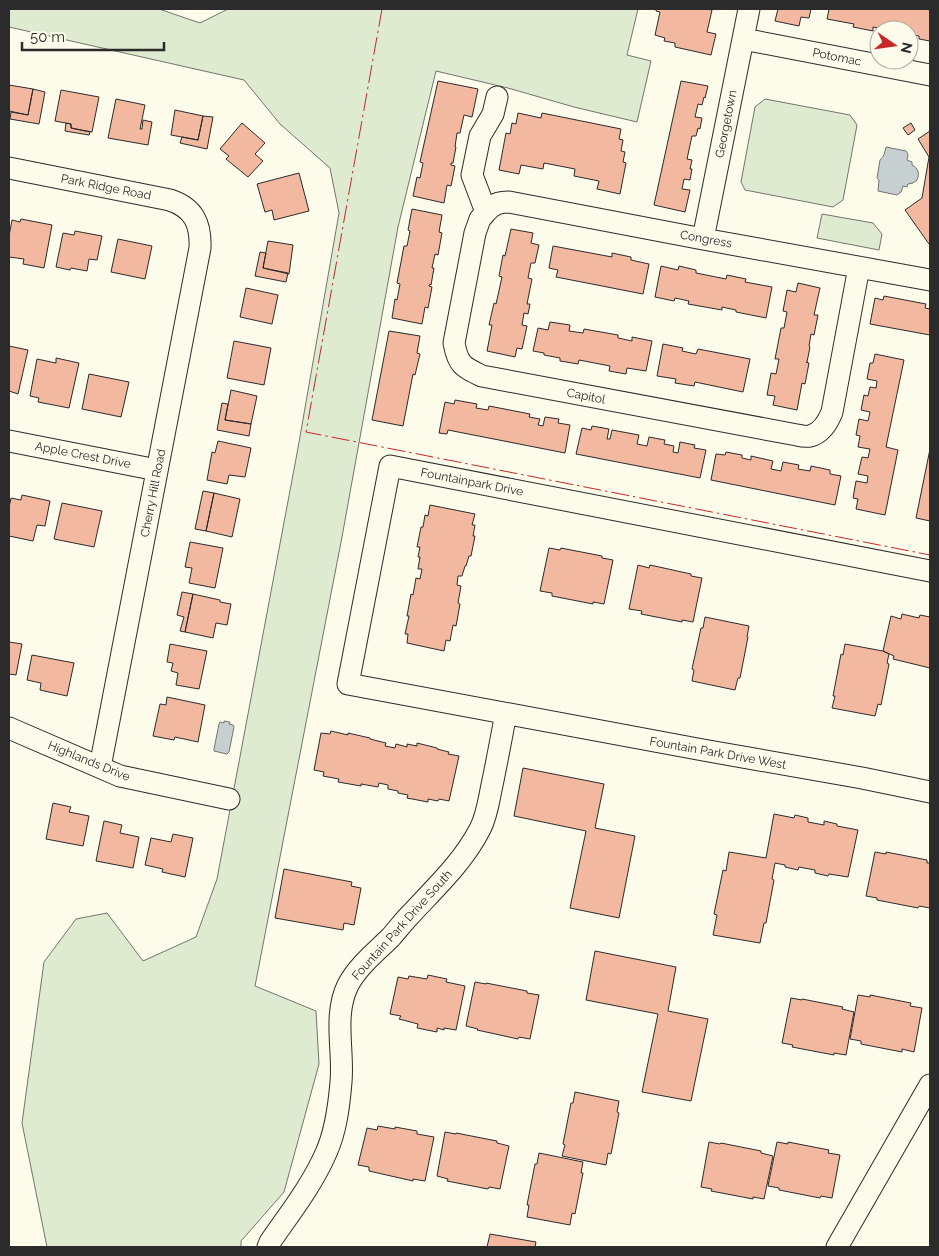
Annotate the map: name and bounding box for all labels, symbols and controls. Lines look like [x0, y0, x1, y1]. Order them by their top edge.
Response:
scale bar [22, 20, 165, 52]
north arrow [869, 20, 919, 70]
text: 50 m [30, 28, 65, 46]
text: N [898, 41, 916, 55]
street label: Potomac [811, 45, 863, 69]
street label: Georgetown [713, 89, 739, 159]
street label: Park Ridge Road [60, 171, 152, 203]
street label: Congress [679, 228, 733, 250]
street label: Capitol [565, 385, 607, 407]
street label: Apple Crest Drive [34, 439, 132, 471]
street label: Cherry Hill Road [138, 448, 168, 538]
street label: Fountainpark Drive [419, 465, 525, 499]
street label: Fountain Park Drive West [649, 734, 787, 772]
street label: Highlands Drive [46, 738, 132, 784]
street label: Fountain Park Drive South [349, 867, 455, 983]

